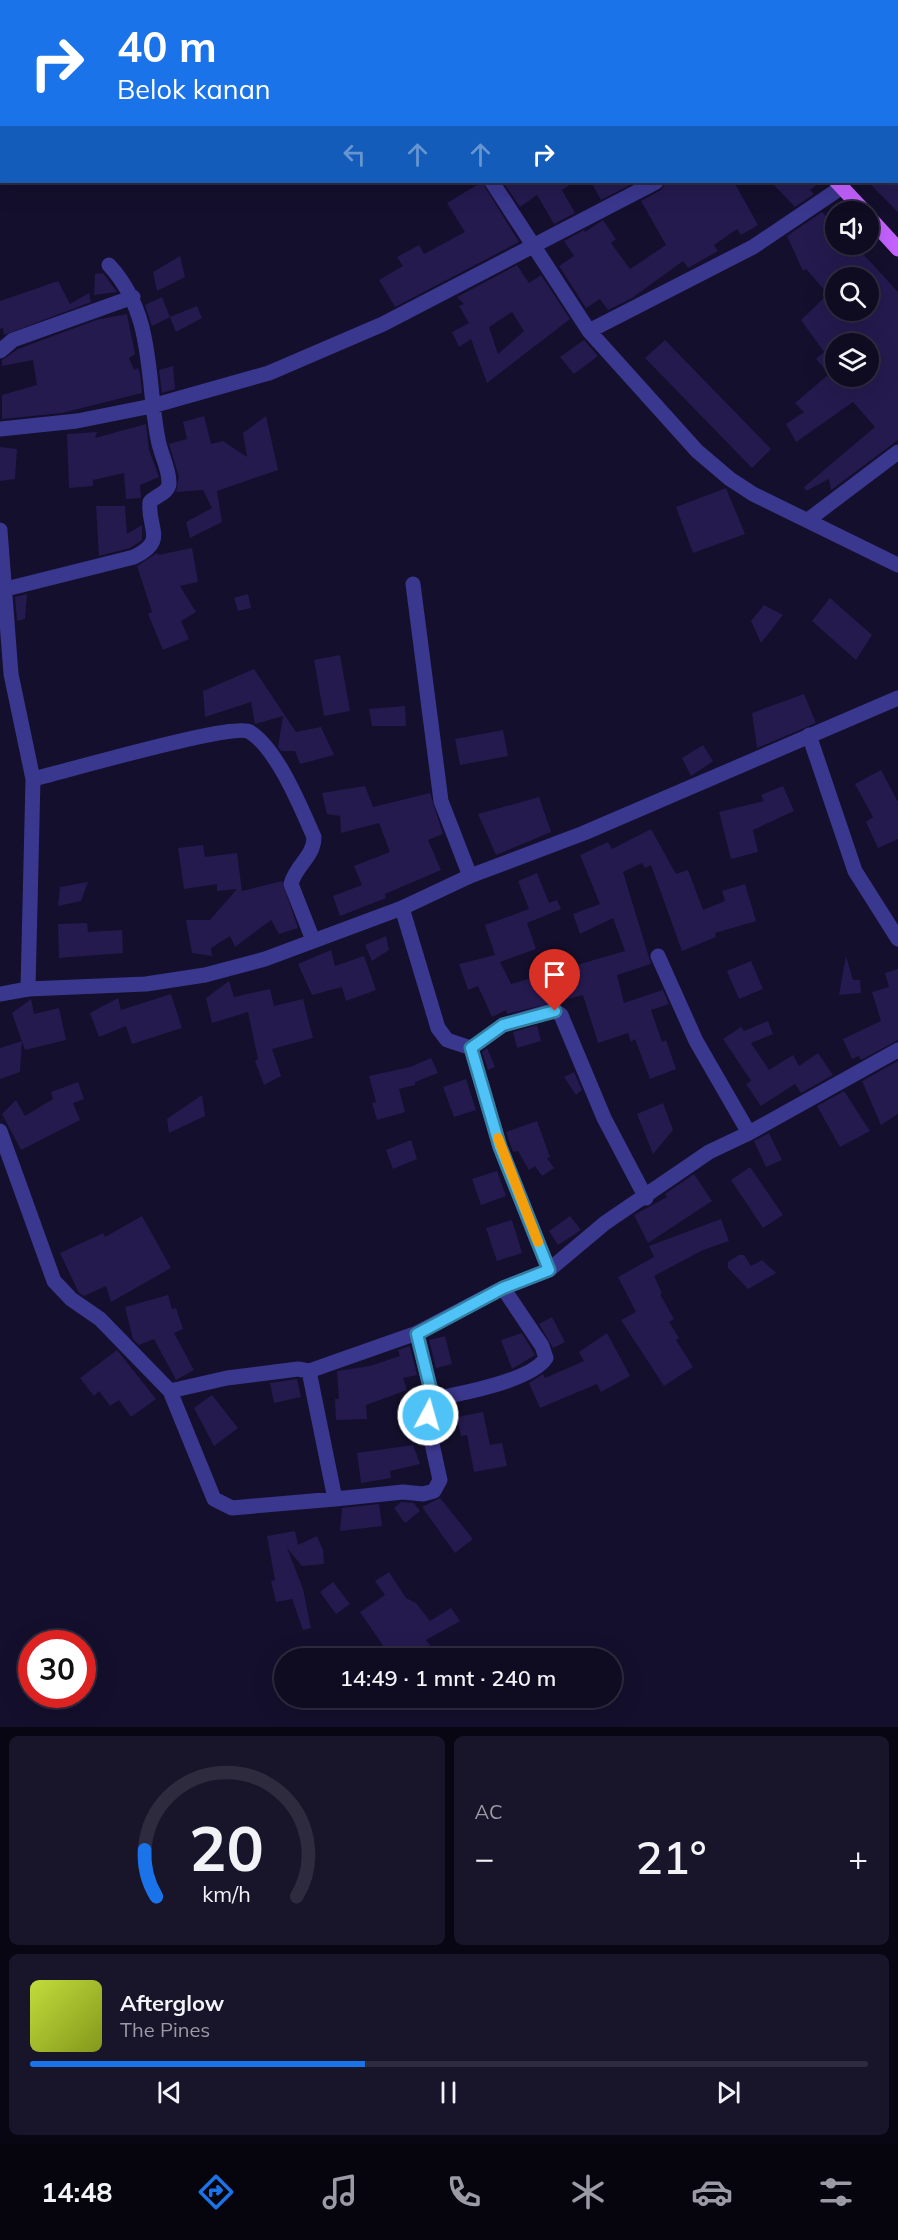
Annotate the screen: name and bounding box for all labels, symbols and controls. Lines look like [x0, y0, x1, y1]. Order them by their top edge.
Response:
text: 40 m [117, 20, 217, 73]
icon: right [18, 24, 96, 102]
text: Belok kanan [117, 72, 271, 106]
icon: left [338, 138, 371, 171]
icon: ahead [401, 138, 434, 171]
icon: ahead [464, 138, 497, 171]
icon: right [527, 138, 560, 171]
map controls [825, 201, 879, 387]
button: sound [825, 201, 879, 255]
button: search [825, 267, 879, 321]
button: layers [825, 333, 879, 387]
pin [529, 949, 580, 1011]
icon: arrive [538, 958, 571, 991]
position arrow [396, 1383, 460, 1447]
speed limit sign: 30 [18, 1630, 96, 1708]
text: 14:49 · 1 mnt · 240 m [340, 1664, 556, 1692]
text: AC [475, 1799, 503, 1824]
text: 20 [189, 1808, 264, 1887]
text: 21° [636, 1829, 707, 1885]
text: − [475, 1837, 494, 1878]
text: + [848, 1837, 868, 1878]
text: km/h [202, 1881, 251, 1908]
text: Afterglow [120, 1989, 224, 2017]
text: The Pines [120, 2017, 210, 2042]
icon: previous [153, 2076, 186, 2109]
icon: pause [432, 2076, 465, 2109]
icon: next [712, 2076, 745, 2109]
icon: directions [195, 2171, 237, 2213]
icon: music [319, 2171, 361, 2213]
icon: phone [443, 2171, 485, 2213]
icon: climate [567, 2171, 609, 2213]
icon: car [691, 2171, 733, 2213]
icon: filters [815, 2171, 857, 2213]
text: 14:48 [41, 2175, 113, 2209]

